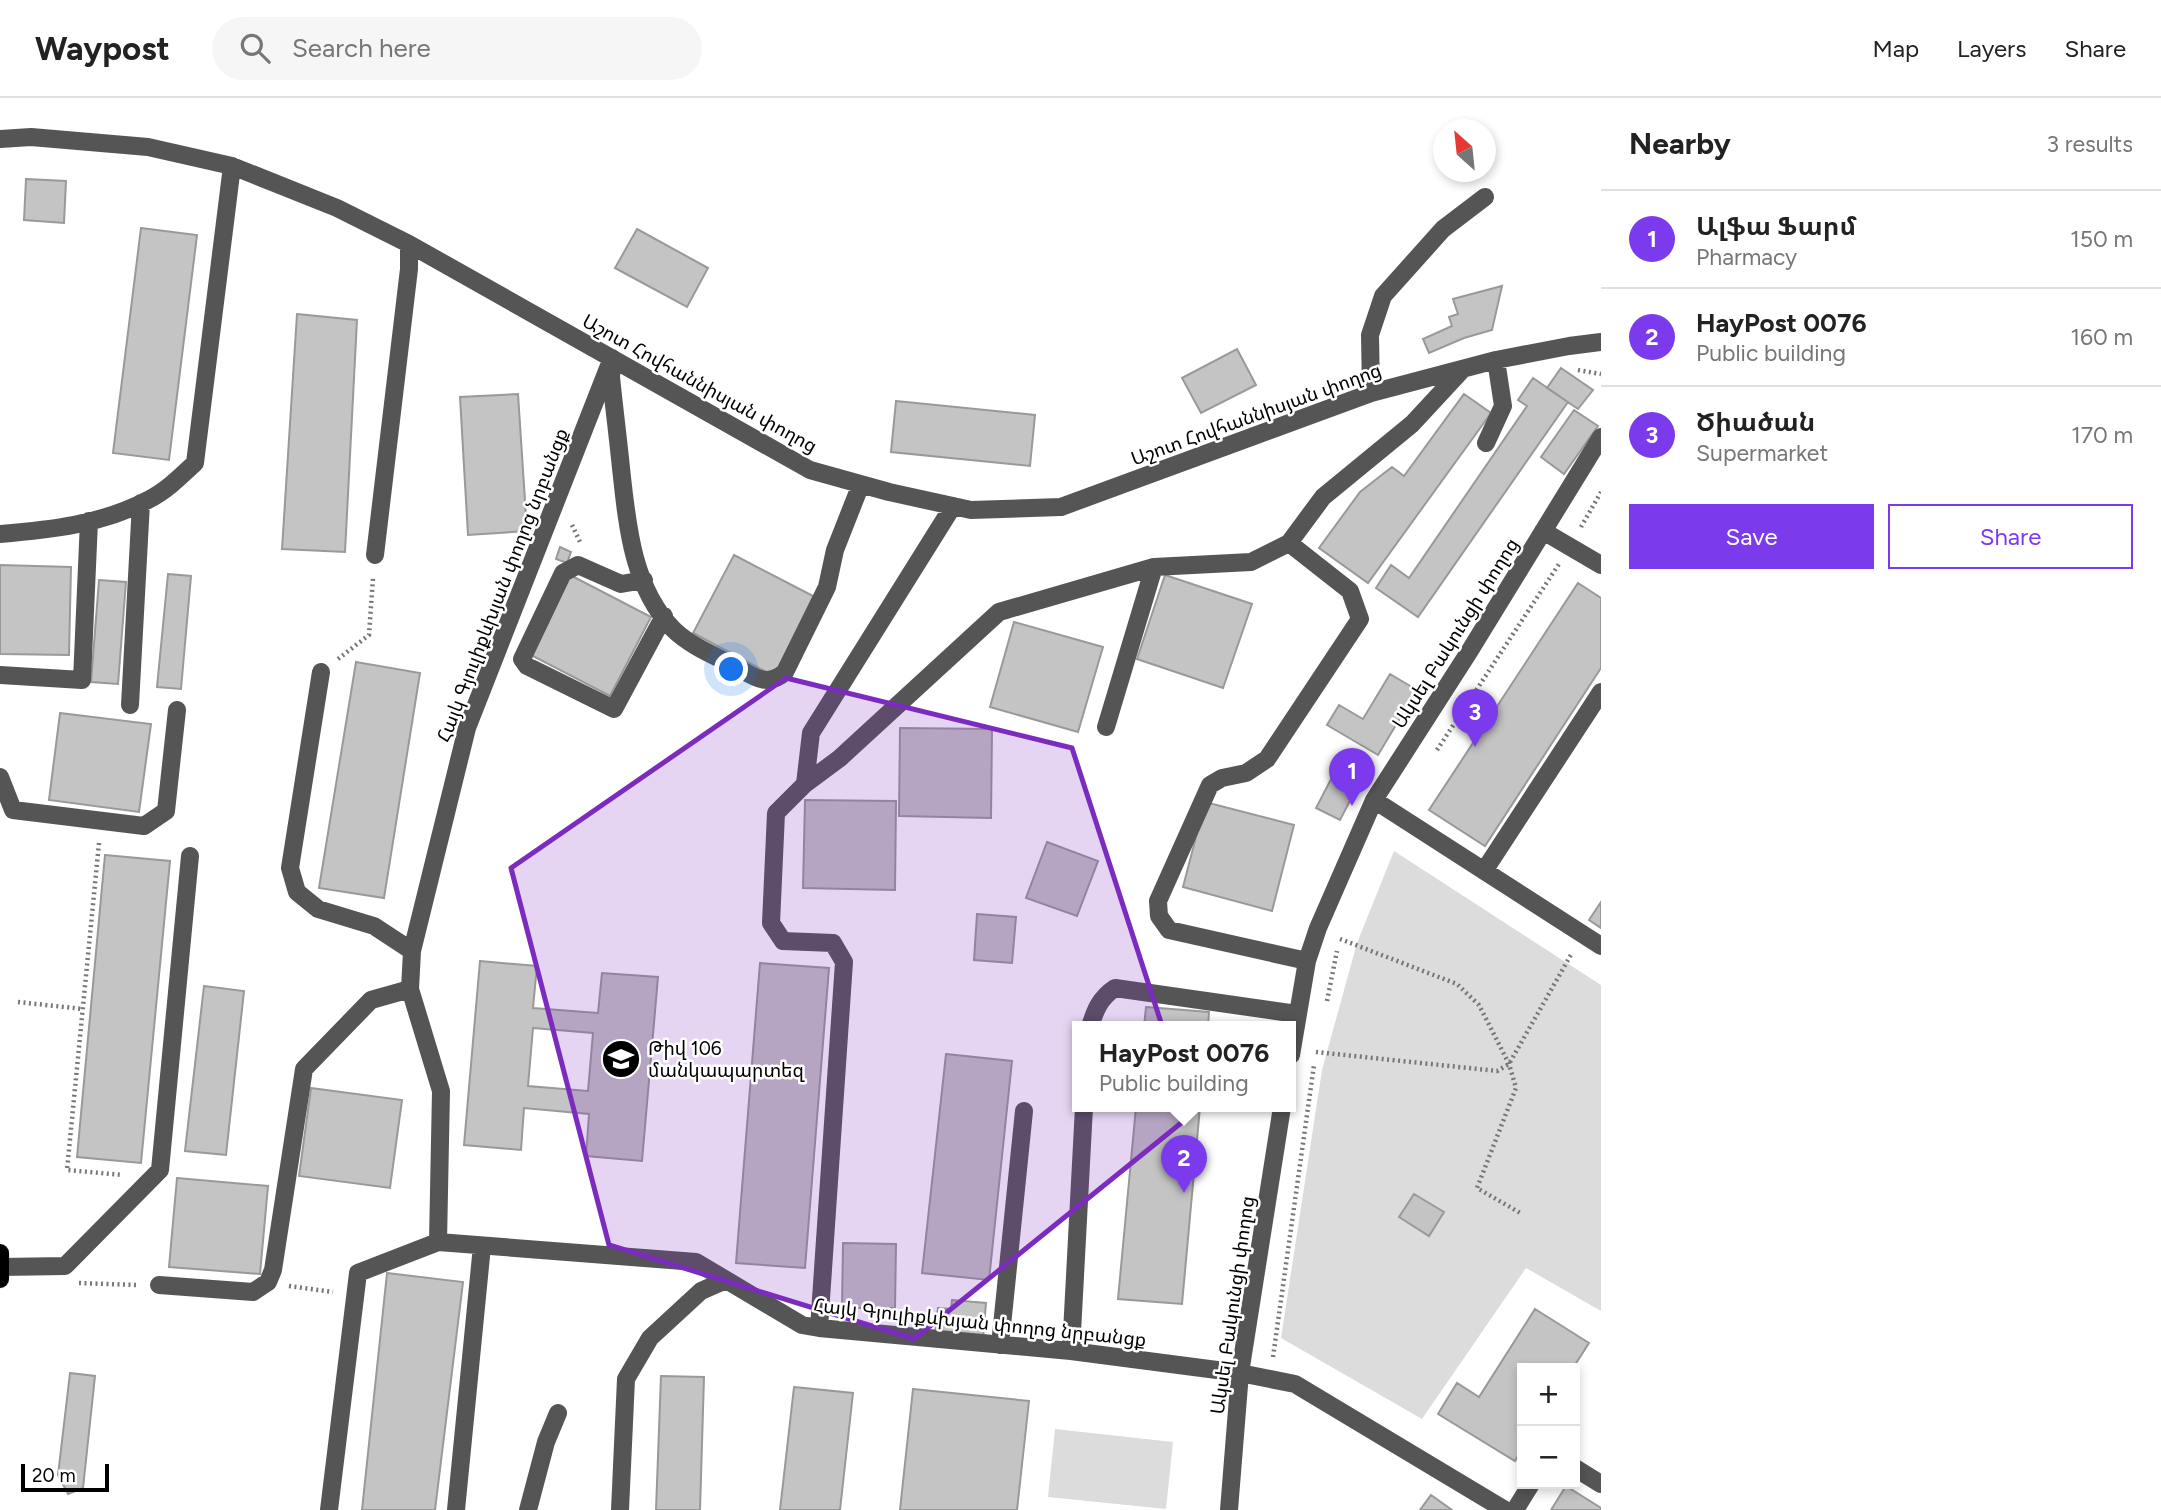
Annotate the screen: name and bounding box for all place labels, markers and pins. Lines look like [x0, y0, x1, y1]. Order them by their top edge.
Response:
pin: 3 [1452, 689, 1498, 747]
pin: 1 [1329, 748, 1375, 806]
place label: Թիվ 106 մանկապարտեզ [648, 1037, 805, 1082]
school or university icon: Թիվ 106 մանկապարտեզ [600, 1038, 642, 1080]
pin: 2 [1161, 1135, 1207, 1193]

